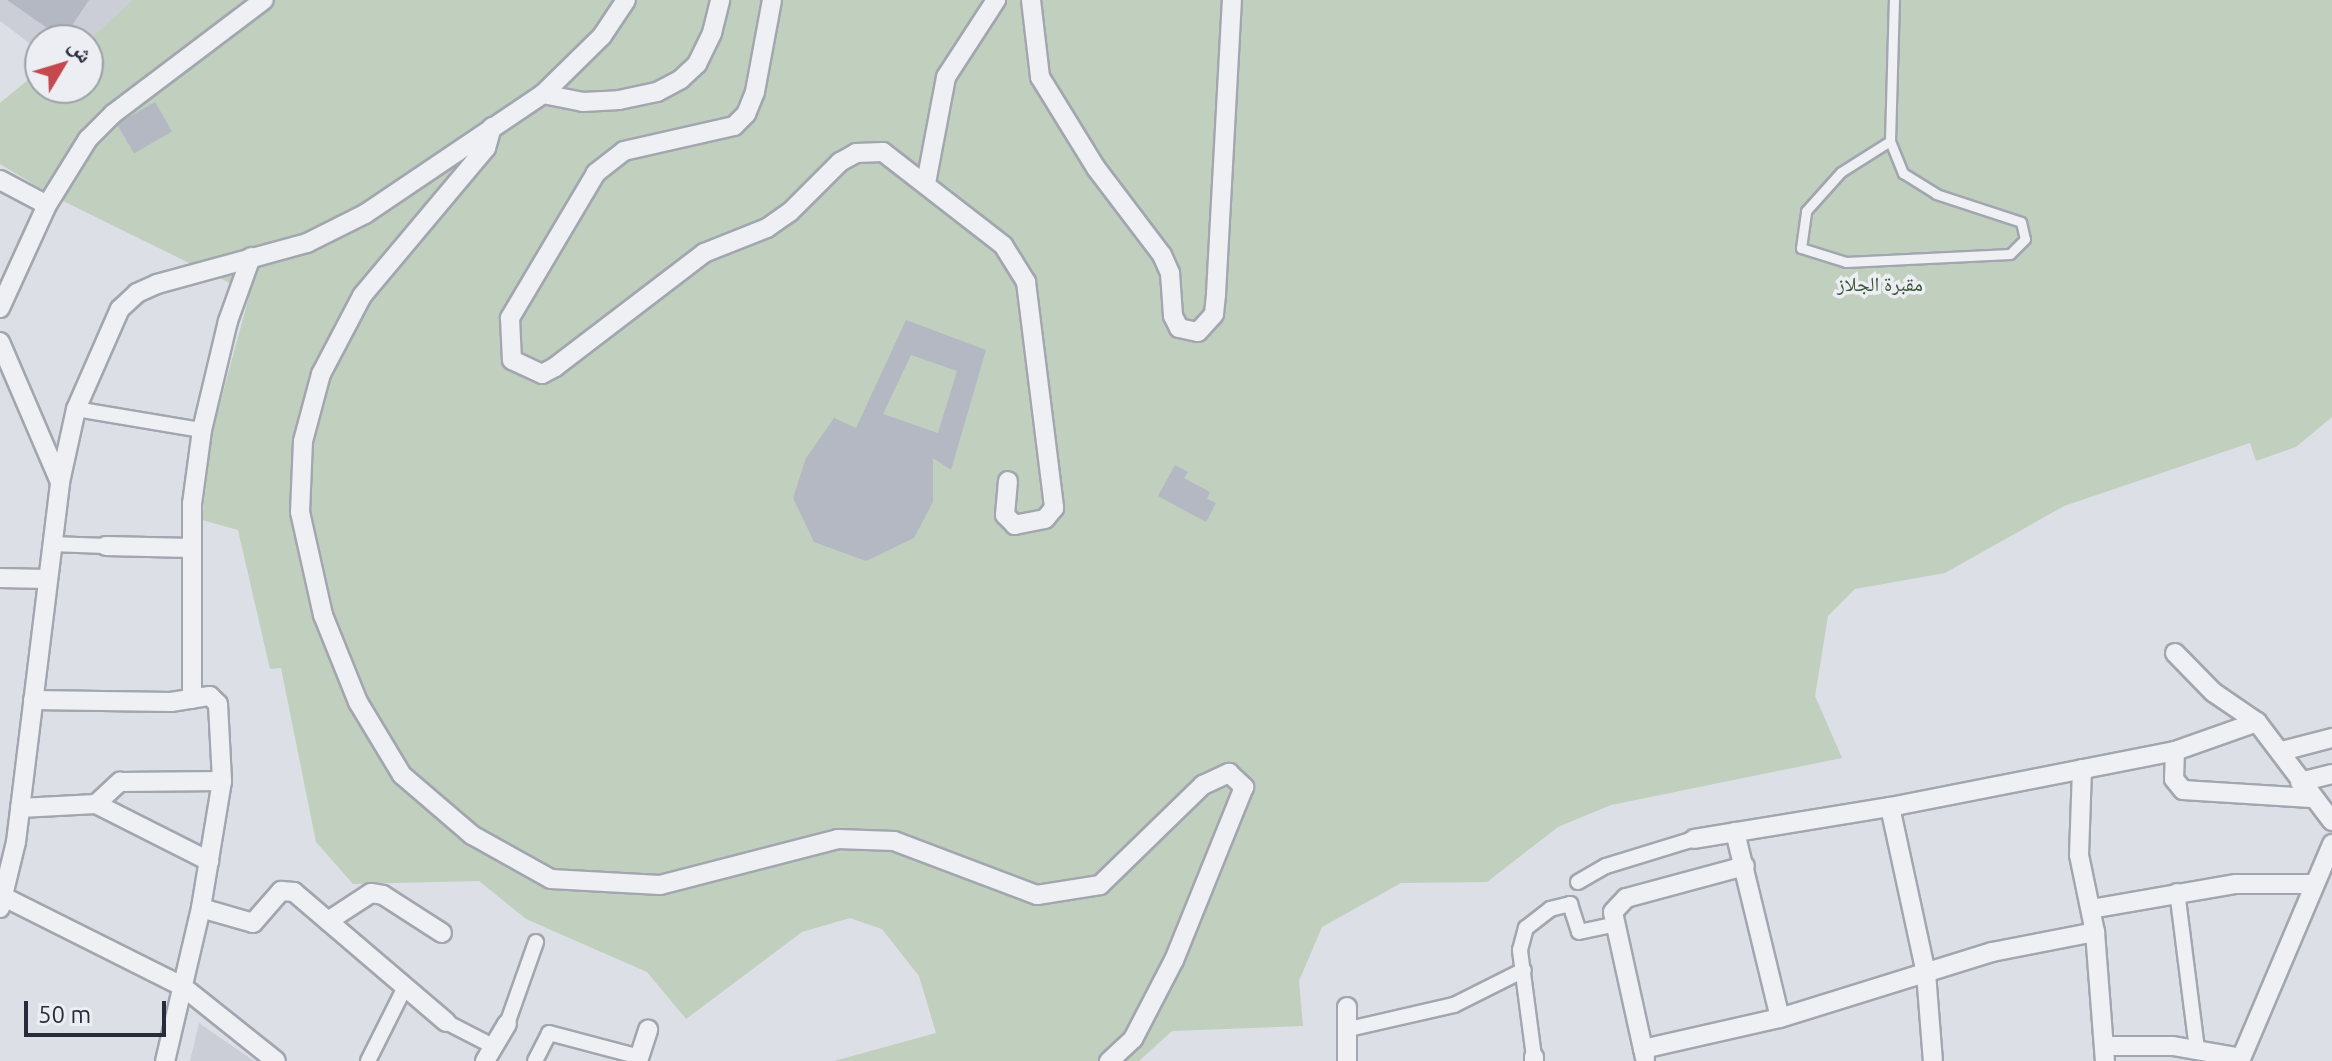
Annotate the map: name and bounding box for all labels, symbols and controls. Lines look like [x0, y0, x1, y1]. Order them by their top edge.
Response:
north arrow [24, 24, 104, 104]
text: ش [65, 33, 99, 67]
park label: مقبرة الجلاز [1837, 271, 1923, 295]
scale bar [28, 985, 170, 1035]
text: 50 m [38, 1001, 91, 1028]

